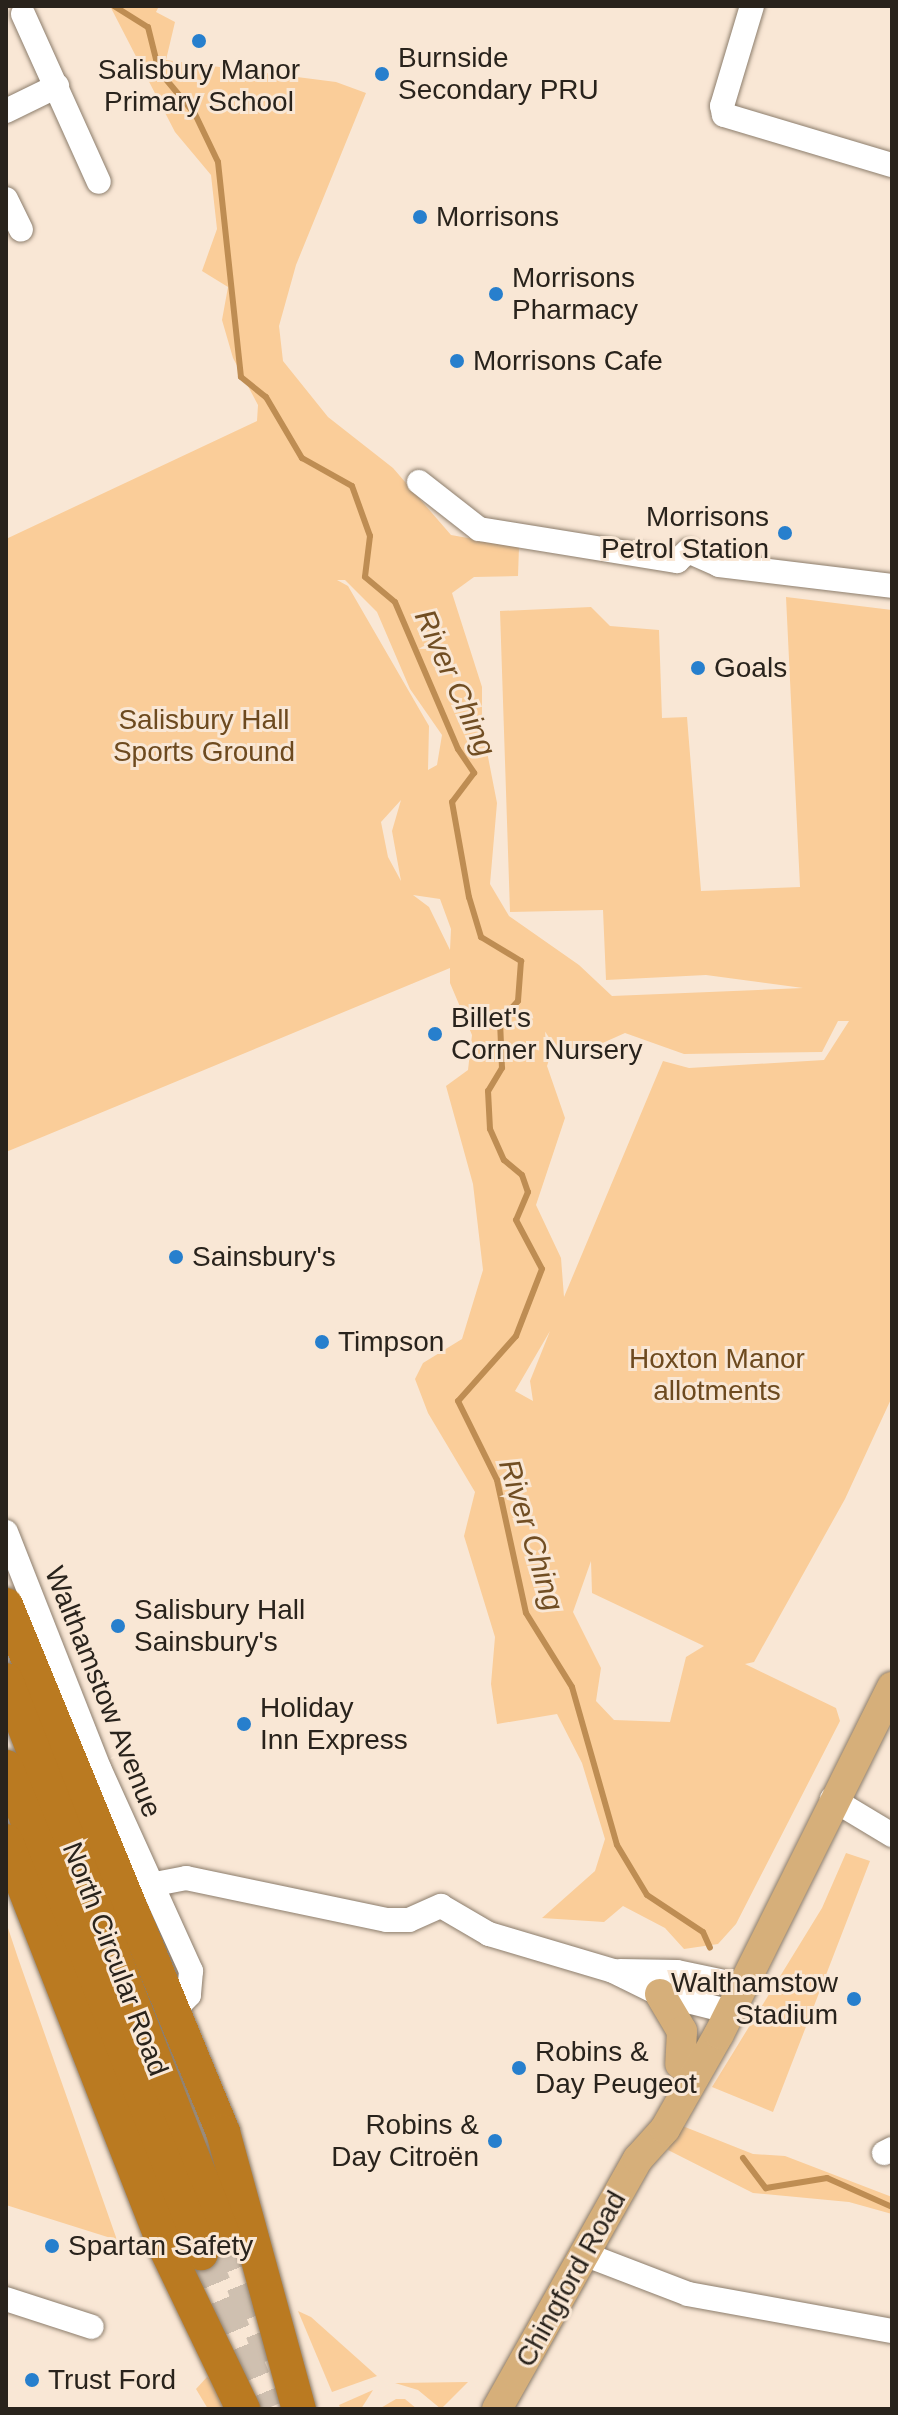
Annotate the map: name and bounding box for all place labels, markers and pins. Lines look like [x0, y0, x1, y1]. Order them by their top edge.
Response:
marker: Salisbury Manor Primary School [190, 32, 208, 50]
place label: Burnside Secondary PRU [398, 41, 599, 107]
place label: Salisbury Manor Primary School [98, 53, 300, 119]
marker: Burnside Secondary PRU [373, 65, 391, 83]
place label: Morrisons [436, 200, 559, 234]
marker: Morrisons [411, 208, 429, 226]
place label: Morrisons Pharmacy [512, 261, 638, 327]
marker: Morrisons Pharmacy [487, 285, 505, 303]
place label: Morrisons Cafe [473, 344, 663, 378]
marker: Morrisons Cafe [448, 352, 466, 370]
place label: Morrisons Petrol Station [601, 500, 769, 566]
marker: Morrisons Petrol Station [776, 524, 794, 542]
place label: Goals [714, 651, 787, 685]
marker: Goals [689, 659, 707, 677]
place label: Billet's Corner Nursery [451, 1001, 642, 1067]
marker: Billet's Corner Nursery [426, 1025, 444, 1043]
place label: Sainsbury's [192, 1240, 336, 1274]
marker: Sainsbury's [167, 1248, 185, 1266]
place label: Timpson [338, 1325, 444, 1359]
marker: Timpson [313, 1333, 331, 1351]
place label: Salisbury Hall Sainsbury's [134, 1593, 305, 1659]
marker: Salisbury Hall Sainsbury's [109, 1617, 127, 1635]
place label: Holiday Inn Express [260, 1691, 408, 1757]
marker: Holiday Inn Express [235, 1715, 253, 1733]
place label: Walthamstow Stadium [671, 1966, 838, 2032]
marker: Walthamstow Stadium [845, 1990, 863, 2008]
place label: Robins & Day Peugeot [535, 2035, 697, 2101]
marker: Robins & Day Peugeot [510, 2059, 528, 2077]
place label: Robins & Day Citroën [331, 2108, 479, 2174]
marker: Robins & Day Citroën [486, 2132, 504, 2150]
place label: Spartan Safety [68, 2229, 253, 2263]
marker: Spartan Safety [43, 2237, 61, 2255]
place label: Trust Ford [48, 2363, 176, 2397]
marker: Trust Ford [23, 2371, 41, 2389]

